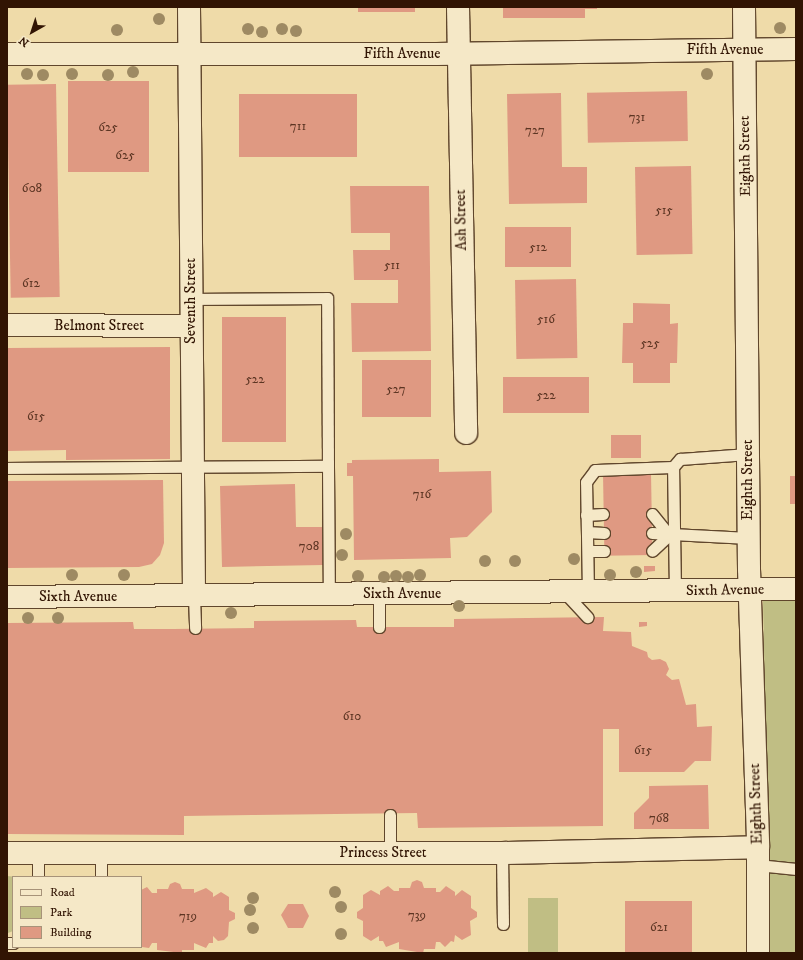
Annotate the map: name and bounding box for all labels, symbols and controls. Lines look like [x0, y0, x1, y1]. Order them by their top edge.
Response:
north arrow [12, 12, 52, 52]
text: N [17, 33, 32, 50]
street label: Fifth Avenue [687, 41, 763, 59]
street label: Fifth Avenue [364, 45, 440, 63]
house number: 731 [629, 109, 645, 125]
street label: Eighth Street [735, 115, 755, 197]
house number: 711 [290, 118, 306, 134]
house number: 625 [98, 119, 118, 135]
house number: 727 [525, 122, 545, 138]
house number: 625 [115, 147, 135, 163]
house number: 608 [22, 180, 42, 196]
street label: Ash Street [451, 189, 471, 251]
house number: 515 [655, 202, 673, 218]
house number: 512 [529, 239, 547, 255]
house number: 511 [384, 257, 400, 273]
street label: Seventh Street [182, 258, 200, 344]
house number: 612 [22, 275, 40, 291]
house number: 516 [537, 311, 555, 327]
street label: Belmont Street [54, 317, 144, 335]
house number: 525 [640, 335, 660, 351]
house number: 522 [245, 371, 265, 387]
house number: 527 [386, 381, 406, 397]
house number: 522 [536, 387, 556, 403]
house number: 615 [27, 408, 45, 424]
street label: Eighth Street [739, 440, 757, 520]
house number: 716 [413, 486, 431, 502]
house number: 708 [299, 538, 319, 554]
street label: Sixth Avenue [686, 580, 764, 600]
street label: Sixth Avenue [363, 585, 441, 603]
street label: Sixth Avenue [39, 588, 117, 606]
house number: 610 [343, 708, 361, 724]
house number: 615 [634, 742, 652, 758]
street label: Eighth Street [746, 763, 766, 845]
house number: 768 [649, 810, 669, 826]
street label: Princess Street [339, 844, 427, 862]
legend [12, 876, 142, 948]
text: Road [50, 885, 75, 900]
text: Park [50, 905, 72, 920]
house number: 739 [408, 907, 426, 923]
house number: 719 [179, 908, 197, 924]
house number: 621 [650, 919, 668, 935]
text: Building [50, 925, 91, 940]

